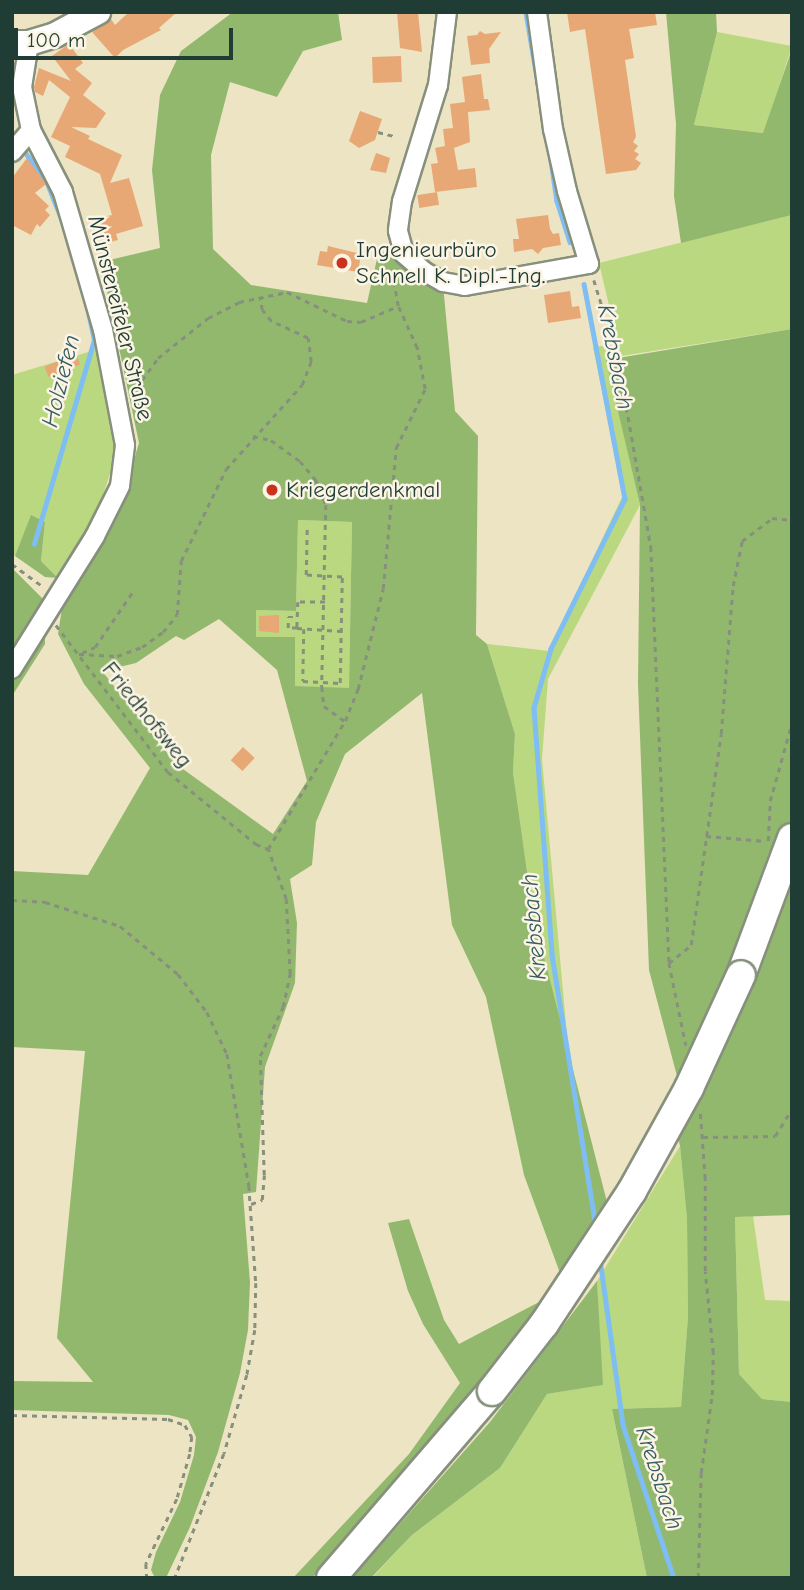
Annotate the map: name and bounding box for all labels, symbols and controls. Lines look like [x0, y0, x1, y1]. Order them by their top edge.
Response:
scale bar [18, 14, 236, 58]
text: 100 m [27, 28, 85, 52]
street label: Münstereifeler Straße [81, 213, 159, 423]
place label: Ingenieurbüro Schnell K. Dipl.-Ing. [356, 236, 545, 290]
marker: Ingenieurbüro Schnell K. Dipl.-Ing. [334, 255, 350, 271]
water label: Krebsbach [591, 302, 639, 412]
water label: Holziefen [36, 332, 86, 430]
place label: Kriegerdenkmal [286, 476, 440, 504]
marker: Kriegerdenkmal [264, 482, 280, 498]
street label: Friedhofsweg [96, 656, 198, 774]
water label: Krebsbach [515, 873, 553, 981]
water label: Krebsbach [629, 1423, 689, 1533]

